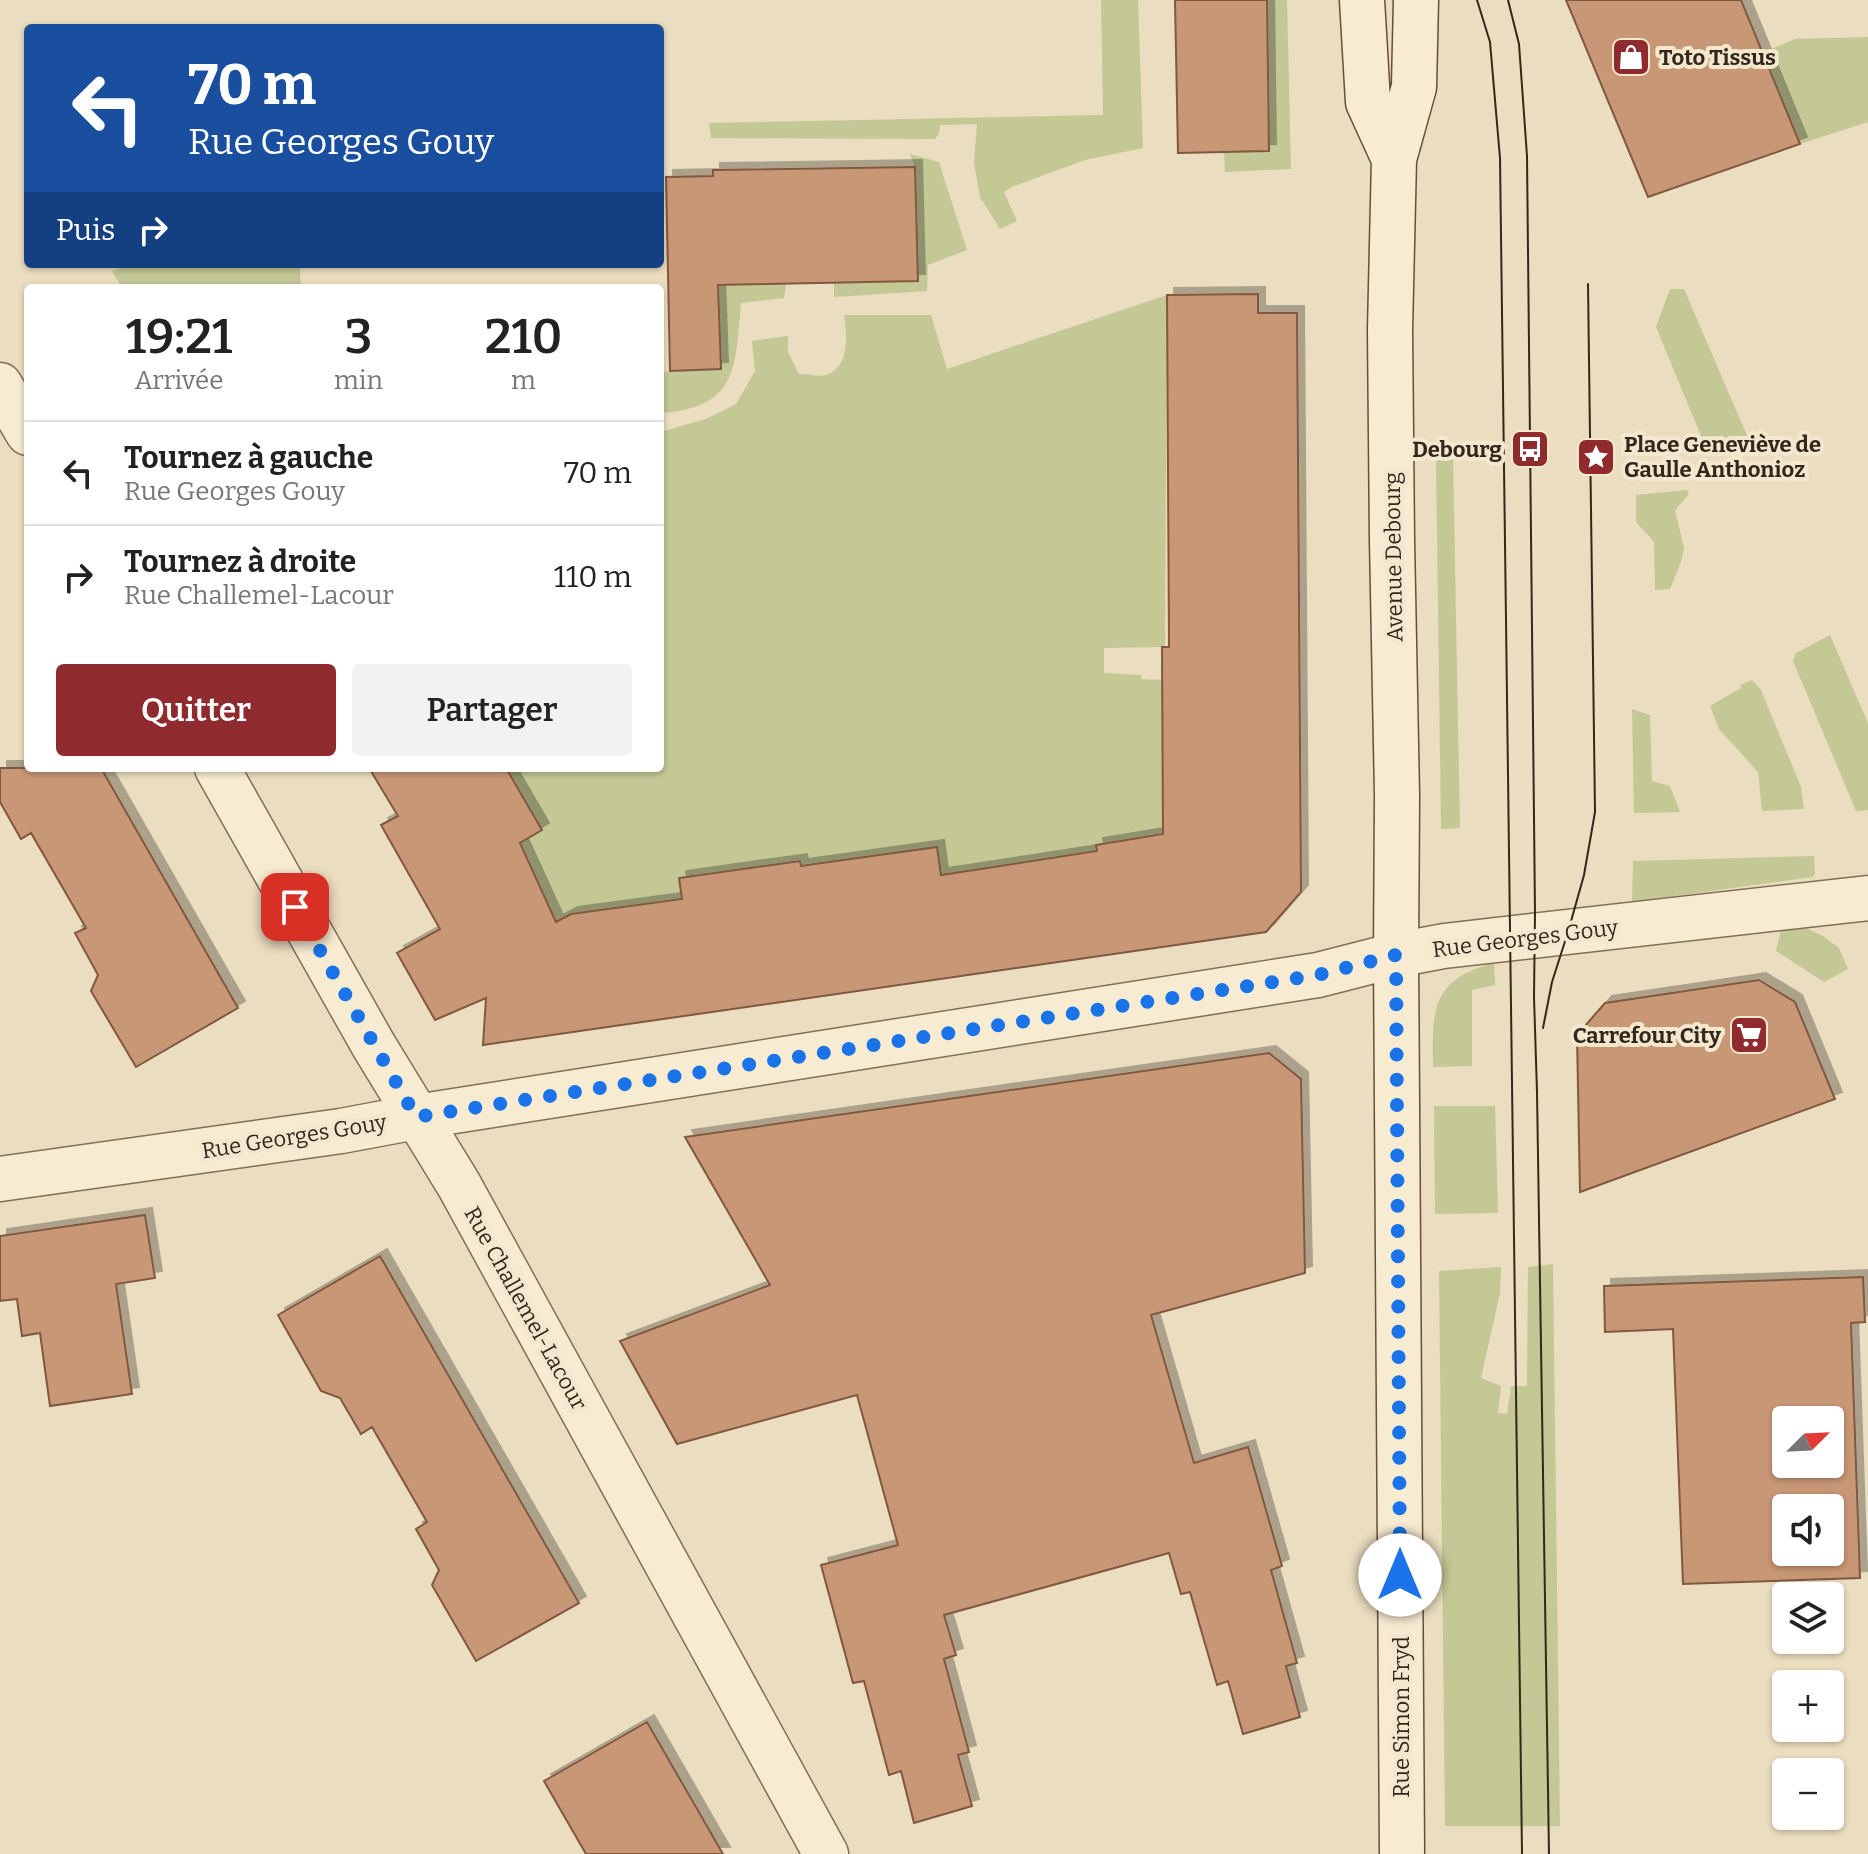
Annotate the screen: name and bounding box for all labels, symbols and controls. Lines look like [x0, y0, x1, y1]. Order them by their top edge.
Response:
shop icon: Toto Tissus [1610, 36, 1652, 78]
place label: Toto Tissus [1659, 44, 1776, 71]
text: 70 m [188, 52, 316, 119]
icon: left [56, 56, 160, 160]
text: Rue Georges Gouy [188, 120, 494, 164]
icon: right [131, 208, 175, 252]
text: Puis [56, 212, 115, 248]
text: 19:21 [126, 308, 232, 366]
text: 3 [345, 308, 372, 366]
text: 210 [485, 308, 562, 366]
text: Arrivée [134, 365, 224, 396]
text: min [334, 365, 383, 396]
text: m [511, 365, 536, 396]
bus stop icon: Debourg [1509, 428, 1551, 470]
place label: Place Geneviève de Gaulle Anthonioz [1624, 431, 1821, 483]
place label: Debourg [1412, 436, 1502, 463]
place icon: Place Geneviève de Gaulle Anthonioz [1575, 436, 1617, 478]
text: Tournez à gauche [124, 440, 373, 476]
icon: left [56, 451, 100, 495]
text: 70 m [564, 455, 632, 491]
street label: Avenue Debourg [1379, 472, 1408, 642]
text: Rue Georges Gouy [124, 476, 345, 507]
text: Tournez à droite [124, 544, 356, 580]
icon: right [56, 555, 100, 599]
text: 110 m [554, 559, 632, 595]
text: Rue Challemel-Lacour [124, 580, 394, 611]
button: Quitter [56, 664, 336, 756]
button: Partager [352, 664, 632, 756]
pin [261, 873, 329, 941]
icon: arrive [273, 885, 317, 929]
street label: Rue Georges Gouy [1431, 914, 1620, 963]
supermarket icon: Carrefour City [1728, 1014, 1770, 1056]
place label: Carrefour City [1573, 1022, 1722, 1049]
street label: Rue Georges Gouy [200, 1108, 389, 1164]
street label: Rue Challemel-Lacour [458, 1202, 593, 1415]
north arrow [1772, 1406, 1844, 1478]
map controls [1772, 1406, 1844, 1830]
button: sound [1772, 1494, 1844, 1566]
position arrow [1358, 1533, 1442, 1617]
button: layers [1772, 1582, 1844, 1654]
street label: Rue Simon Fryd [1388, 1636, 1415, 1798]
button: + [1772, 1670, 1844, 1742]
button: − [1772, 1758, 1844, 1830]

